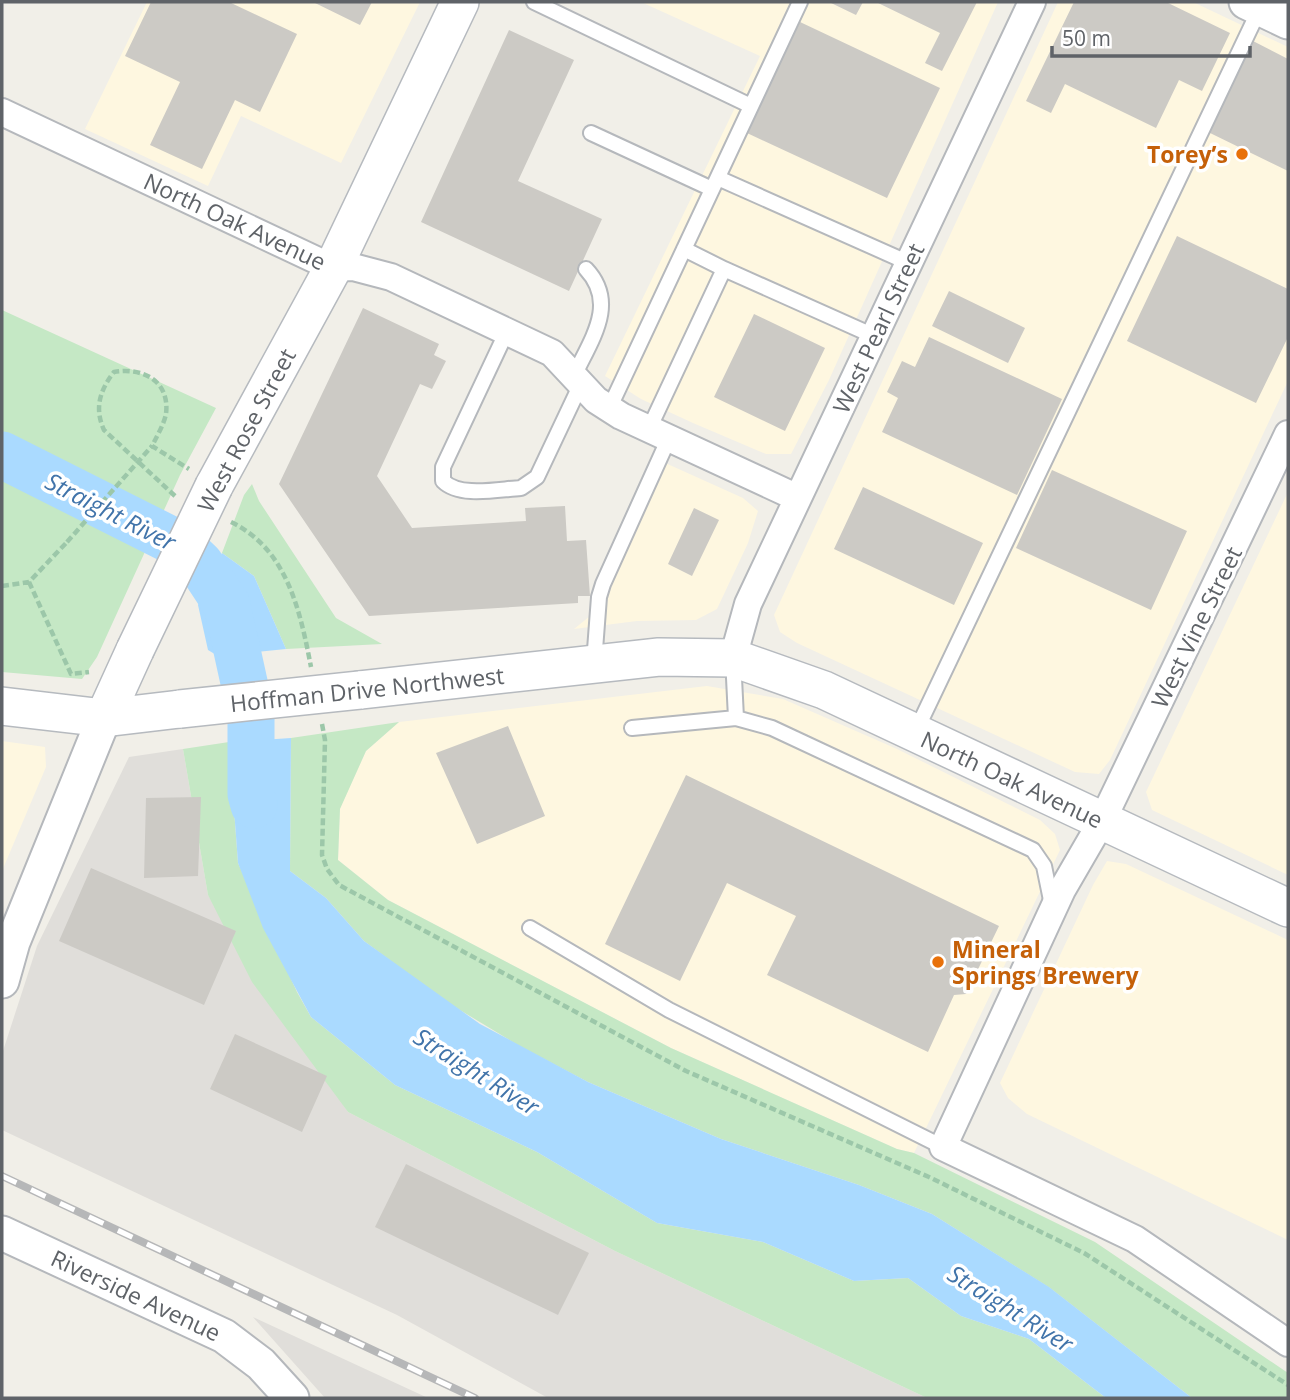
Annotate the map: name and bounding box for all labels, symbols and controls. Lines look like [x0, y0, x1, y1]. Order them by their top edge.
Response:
scale bar [1052, 14, 1250, 58]
text: 50 m [1062, 24, 1111, 52]
place label: Torey’s [1147, 138, 1228, 170]
marker: Torey’s [1234, 146, 1250, 162]
street label: North Oak Avenue [139, 165, 331, 277]
street label: West Pearl Street [825, 238, 931, 418]
street label: West Rose Street [189, 342, 303, 518]
water label: Straight River [40, 464, 183, 559]
street label: West Vine Street [1143, 541, 1249, 713]
street label: Hoffman Drive Northwest [228, 659, 506, 719]
street label: North Oak Avenue [916, 723, 1108, 835]
place label: Mineral Springs Brewery [952, 933, 1139, 991]
marker: Mineral Springs Brewery [930, 954, 946, 970]
water label: Straight River [408, 1019, 547, 1123]
street label: Riverside Avenue [46, 1242, 226, 1348]
water label: Straight River [942, 1256, 1081, 1360]

